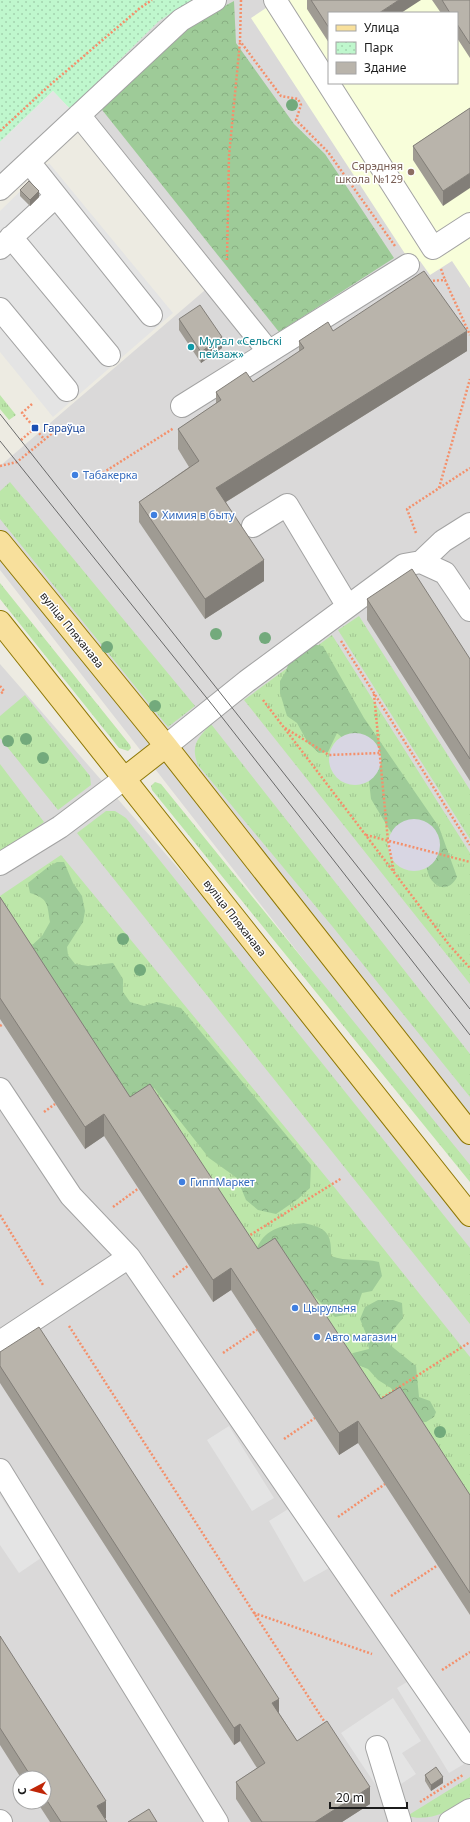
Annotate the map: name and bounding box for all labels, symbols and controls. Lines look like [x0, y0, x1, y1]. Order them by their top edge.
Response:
legend [328, 12, 458, 84]
text: Улица [364, 19, 399, 36]
text: Парк [364, 39, 394, 56]
text: Здание [364, 59, 407, 76]
place label: Сярэдняя школа №129 [335, 158, 403, 186]
marker: Сярэдняя школа №129 [406, 167, 416, 177]
place label: Мурал «Сельскі пейзаж» [199, 333, 282, 361]
marker: Мурал «Сельскі пейзаж» [186, 342, 196, 352]
place label: Гараўца [43, 420, 85, 435]
marker: Гараўца [30, 423, 40, 433]
place label: Табакерка [83, 467, 138, 482]
marker: Табакерка [70, 470, 80, 480]
place label: Химия в быту [162, 507, 235, 522]
marker: Химия в быту [149, 510, 159, 520]
street label: вуліца Пляханава [37, 589, 108, 671]
street label: вуліца Пляханава [201, 876, 270, 959]
place label: ГиппМаркет [190, 1174, 255, 1189]
marker: ГиппМаркет [177, 1177, 187, 1187]
place label: Цырульня [303, 1300, 356, 1315]
marker: Цырульня [290, 1303, 300, 1313]
place label: Авто магазин [325, 1329, 397, 1344]
marker: Авто магазин [312, 1332, 322, 1342]
north arrow [12, 1770, 52, 1810]
scale bar [330, 1784, 407, 1810]
text: С [14, 1787, 29, 1796]
text: 20 m [336, 1789, 364, 1806]

